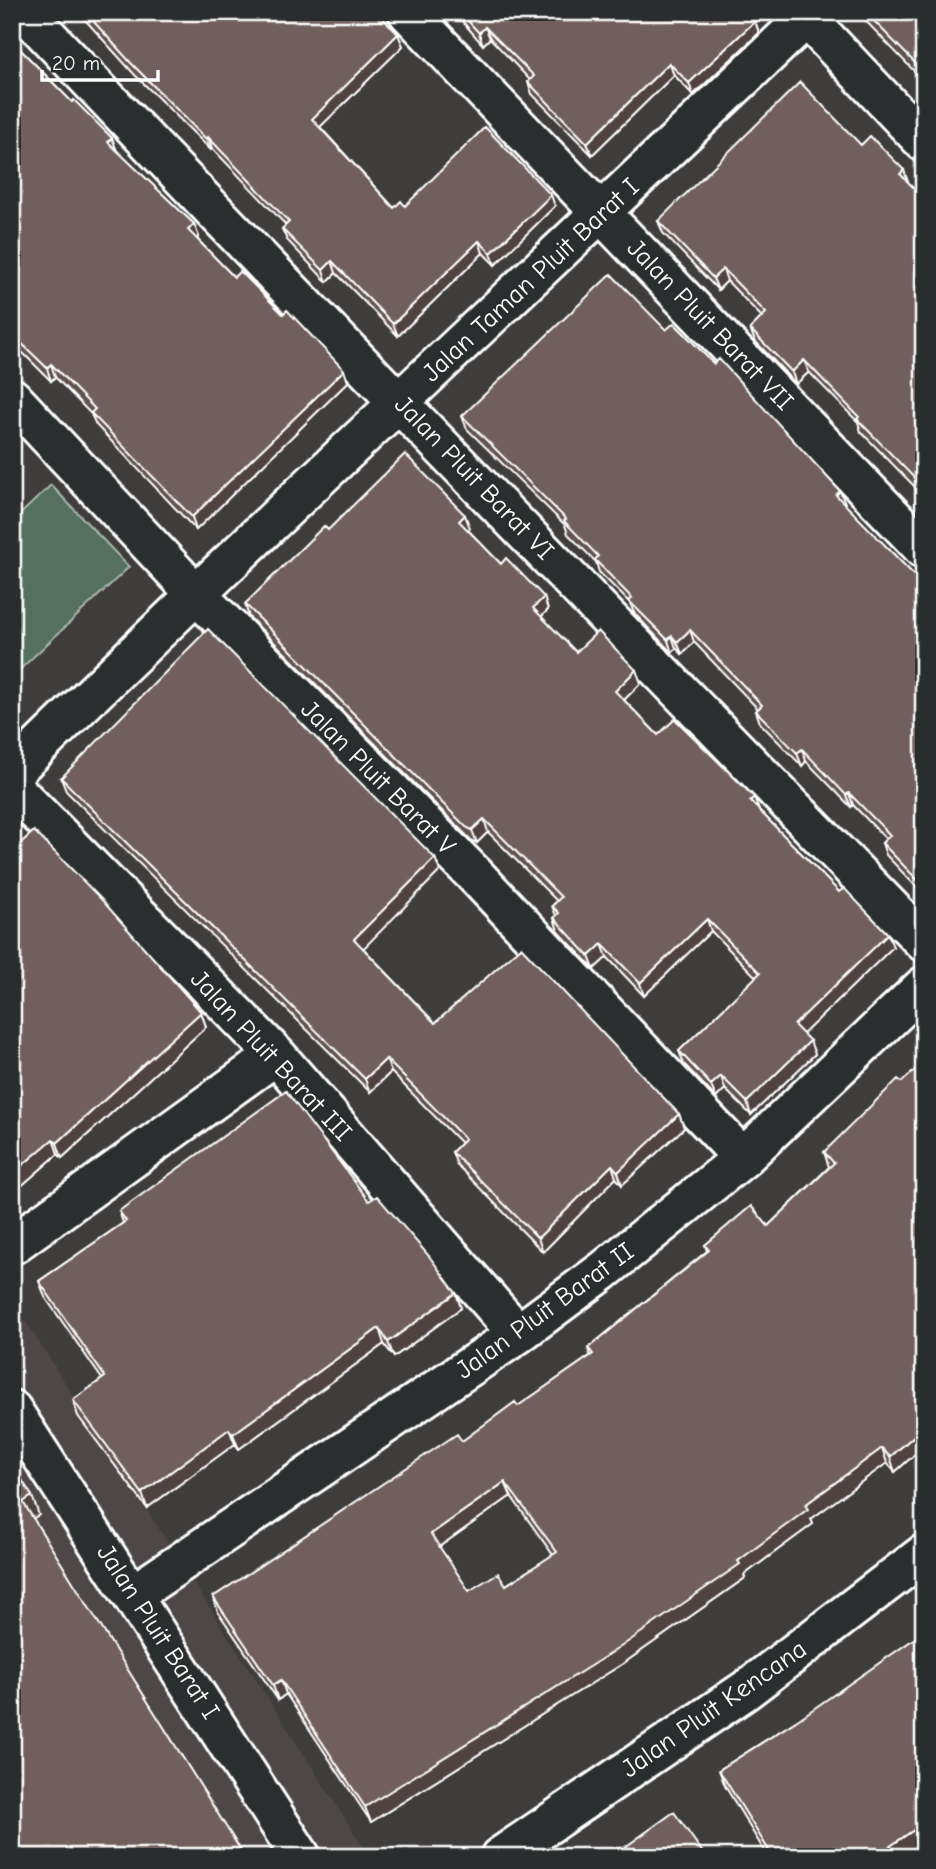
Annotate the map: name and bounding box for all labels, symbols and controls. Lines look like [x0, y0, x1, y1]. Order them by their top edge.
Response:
scale bar [42, 38, 158, 82]
text: 20 m [52, 51, 100, 75]
street label: Jalan Taman Pluit Barat I [417, 172, 645, 388]
street label: Jalan Pluit Barat VII [621, 233, 799, 417]
street label: Jalan Pluit Barat VI [388, 390, 560, 566]
street label: Jalan Pluit Barat V [295, 695, 461, 861]
street label: Jalan Pluit Barat III [184, 964, 358, 1148]
street label: Jalan Pluit Barat II [450, 1236, 640, 1386]
street label: Jalan Pluit Barat I [90, 1539, 226, 1725]
street label: Jalan Pluit Kencana [616, 1634, 812, 1784]

